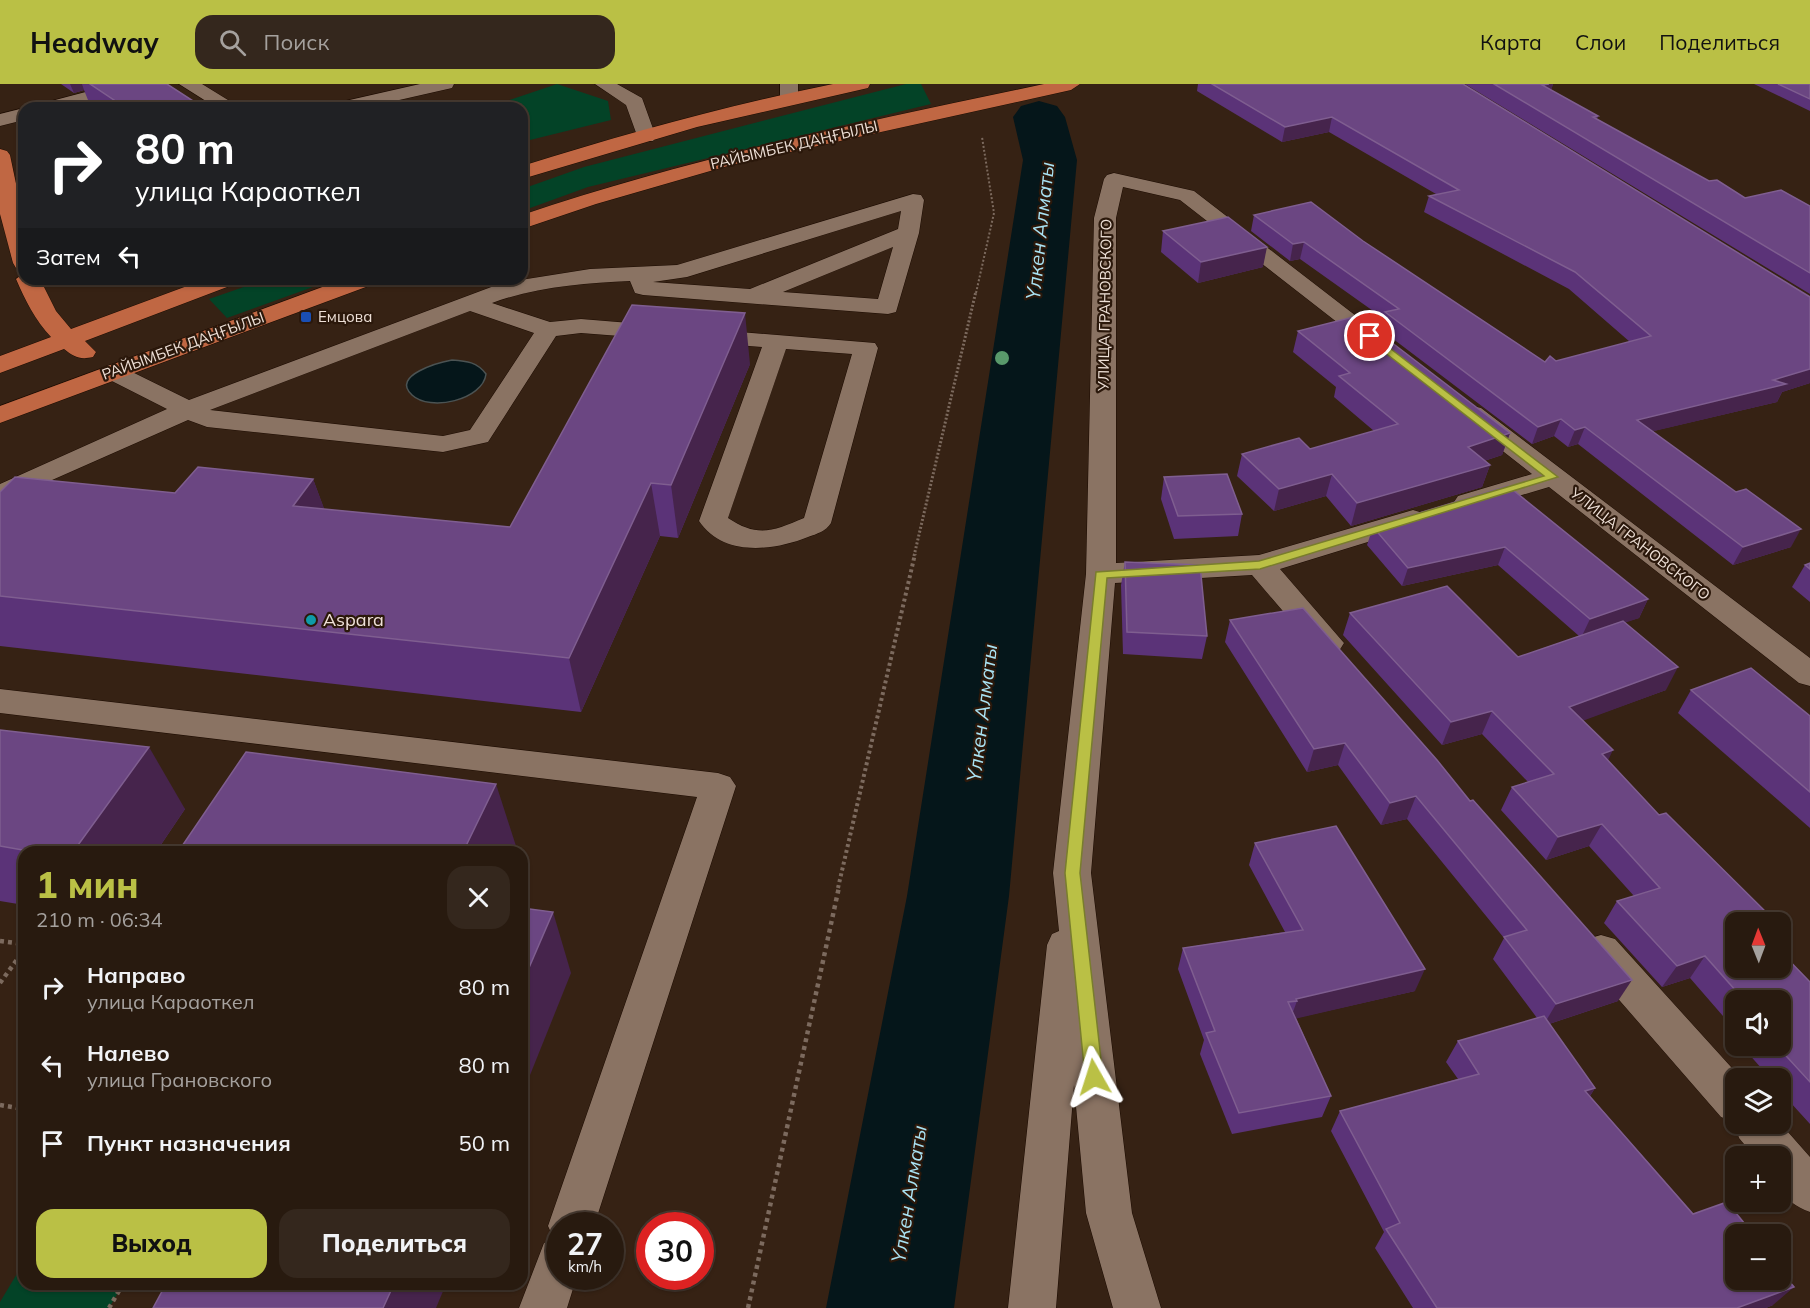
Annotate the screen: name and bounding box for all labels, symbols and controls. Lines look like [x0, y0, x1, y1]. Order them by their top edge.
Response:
search box [195, 15, 615, 69]
text: Headway [30, 25, 159, 60]
icon: search [216, 26, 249, 59]
text: Поиск [264, 28, 329, 56]
text: Карта [1480, 29, 1542, 55]
text: Слои [1575, 29, 1626, 55]
text: Поделиться [1659, 29, 1780, 55]
street label: РАЙЫМБЕК ДАҢҒЫЛЫ [708, 116, 879, 173]
text: 80 m [135, 122, 235, 175]
icon: right [36, 126, 114, 204]
water label: Үлкен Алматы [1020, 160, 1059, 301]
text: улица Караоткел [135, 174, 361, 208]
street label: УЛИЦА ГРАНОВСКОГО [1093, 219, 1116, 392]
icon: left [113, 240, 146, 273]
text: Затем [36, 243, 101, 271]
street label: РАЙЫМБЕК ДАҢҒЫЛЫ [99, 307, 267, 384]
place label: Емцова [318, 307, 372, 326]
marker: Емцова [299, 310, 313, 324]
pin [1344, 310, 1395, 361]
icon: arrive [1353, 319, 1386, 352]
street label: УЛИЦА ГРАНОВСКОГО [1566, 482, 1714, 604]
place label: Aspara [323, 608, 384, 631]
marker: Aspara [304, 613, 318, 627]
water label: Үлкен Алматы [961, 642, 1002, 783]
text: 1 мин [36, 862, 139, 907]
button: close [447, 866, 510, 929]
text: 210 m · 06:34 [36, 907, 162, 932]
north arrow [1725, 912, 1791, 978]
map controls [1725, 912, 1791, 1290]
text: Направо [87, 961, 185, 989]
icon: right [36, 971, 69, 1004]
text: 80 m [459, 973, 510, 1001]
text: улица Караоткел [87, 989, 255, 1014]
button: sound [1725, 990, 1791, 1056]
text: Налево [87, 1039, 170, 1067]
position arrow [1062, 1045, 1126, 1109]
icon: left [36, 1049, 69, 1082]
text: 80 m [459, 1051, 510, 1079]
text: улица Грановского [87, 1067, 272, 1092]
button: layers [1725, 1068, 1791, 1134]
water label: Үлкен Алматы [885, 1123, 932, 1265]
icon: arrive [36, 1127, 69, 1160]
text: Пункт назначения [87, 1129, 291, 1157]
text: 50 m [459, 1129, 510, 1157]
button: + [1725, 1146, 1791, 1212]
button: Выход [36, 1209, 267, 1278]
button: Поделиться [279, 1209, 510, 1278]
speed limit sign: 30 [636, 1212, 714, 1290]
button: − [1725, 1224, 1791, 1290]
text: 27 [567, 1225, 603, 1263]
text: km/h [568, 1257, 602, 1276]

